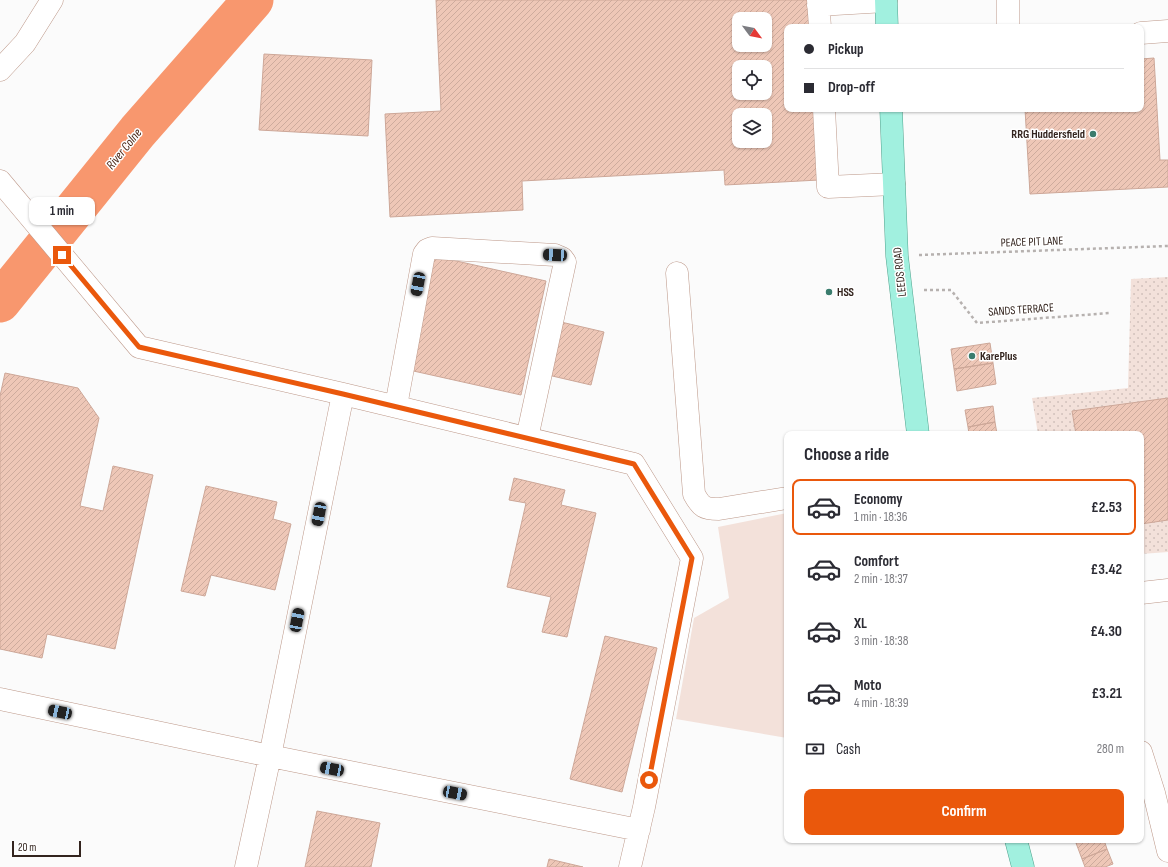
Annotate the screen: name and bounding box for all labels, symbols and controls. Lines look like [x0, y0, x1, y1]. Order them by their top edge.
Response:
north arrow [732, 12, 772, 52]
map controls [732, 12, 772, 148]
text: Pickup [828, 40, 864, 59]
button: locate [732, 60, 772, 100]
text: Drop-off [828, 78, 875, 97]
button: layers [732, 108, 772, 148]
water label: River Colne [103, 125, 145, 173]
place label: RRG Huddersfield [1011, 127, 1085, 142]
marker: RRG Huddersfield [1088, 129, 1098, 139]
callout: 1 min [29, 197, 95, 225]
text: 1 min [50, 203, 74, 219]
street label: PEACE PIT LANE [1000, 233, 1064, 251]
route end [53, 246, 71, 264]
street label: LEEDS ROAD [890, 246, 910, 297]
car [543, 248, 567, 262]
car [410, 271, 426, 297]
place label: HSS [837, 285, 855, 300]
marker: HSS [824, 287, 834, 297]
street label: SANDS TERRACE [988, 300, 1054, 320]
place label: KarePlus [980, 349, 1017, 364]
marker: KarePlus [967, 351, 977, 361]
text: Choose a ride [804, 444, 889, 465]
icon: car [806, 489, 842, 525]
text: Economy [854, 490, 903, 509]
text: £2.53 [1091, 498, 1122, 517]
car [311, 501, 327, 527]
text: 1 min · 18:36 [854, 509, 908, 525]
icon: car [806, 551, 842, 587]
text: Comfort [854, 552, 899, 571]
text: £3.42 [1091, 560, 1122, 579]
text: 2 min · 18:37 [854, 571, 908, 587]
car [289, 607, 305, 633]
icon: car [806, 613, 842, 649]
text: XL [854, 614, 867, 633]
text: £4.30 [1090, 622, 1122, 641]
text: 3 min · 18:38 [854, 633, 908, 649]
icon: car [806, 675, 842, 711]
text: Moto [854, 676, 881, 695]
text: £3.21 [1091, 684, 1122, 703]
text: 4 min · 18:39 [854, 695, 908, 711]
car [47, 704, 73, 720]
icon: cash [804, 738, 826, 760]
text: Cash [836, 740, 861, 759]
text: 280 m [1097, 741, 1124, 757]
car [319, 761, 345, 777]
route start [640, 771, 658, 789]
car [442, 785, 468, 801]
button: Confirm [804, 789, 1124, 835]
scale bar [12, 839, 81, 858]
text: 20 m [18, 841, 36, 854]

